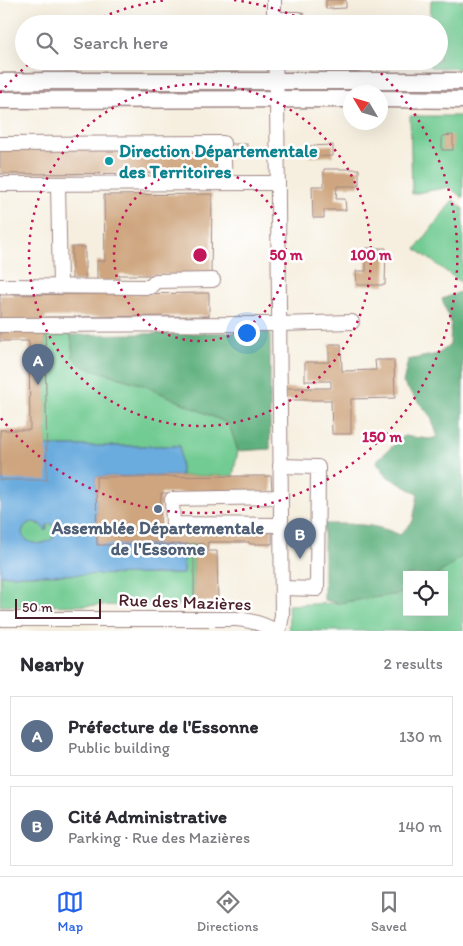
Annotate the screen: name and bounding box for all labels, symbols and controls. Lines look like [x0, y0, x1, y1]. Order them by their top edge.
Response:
search box [15, 15, 448, 70]
icon: search [33, 29, 61, 57]
text: Search here [73, 31, 168, 54]
north arrow [343, 85, 388, 130]
place label: Direction Départementale des Territoires [119, 140, 318, 183]
marker: Direction Départementale des Territoires [103, 155, 115, 167]
centre of rings [191, 246, 209, 264]
text: 50 m [269, 246, 303, 264]
text: 100 m [350, 246, 392, 264]
your location [234, 320, 260, 346]
pin: A [22, 344, 54, 385]
text: 150 m [362, 428, 402, 446]
marker: Assemblée Départementale de l'Essonne [152, 503, 164, 515]
place label: Assemblée Départementale de l'Essonne [51, 517, 265, 560]
pin: B [284, 518, 316, 559]
map controls [403, 571, 448, 616]
button: locate [403, 571, 448, 616]
street label: Rue des Mazières [118, 589, 252, 615]
scale bar [15, 596, 101, 619]
text: 50 m [22, 599, 53, 616]
text: Nearby [20, 651, 84, 676]
text: 2 results [383, 654, 443, 673]
text: Préfecture de l'Essonne [68, 715, 258, 738]
text: A [32, 727, 42, 746]
text: 130 m [399, 727, 442, 746]
text: Public building [68, 738, 170, 757]
text: Cité Administrative [68, 805, 227, 828]
text: B [32, 817, 42, 836]
text: 140 m [398, 817, 442, 836]
text: Parking · Rue des Mazières [68, 828, 250, 847]
tab: Map [56, 888, 84, 935]
tab: Directions [197, 888, 258, 935]
tab: Saved [371, 888, 407, 935]

